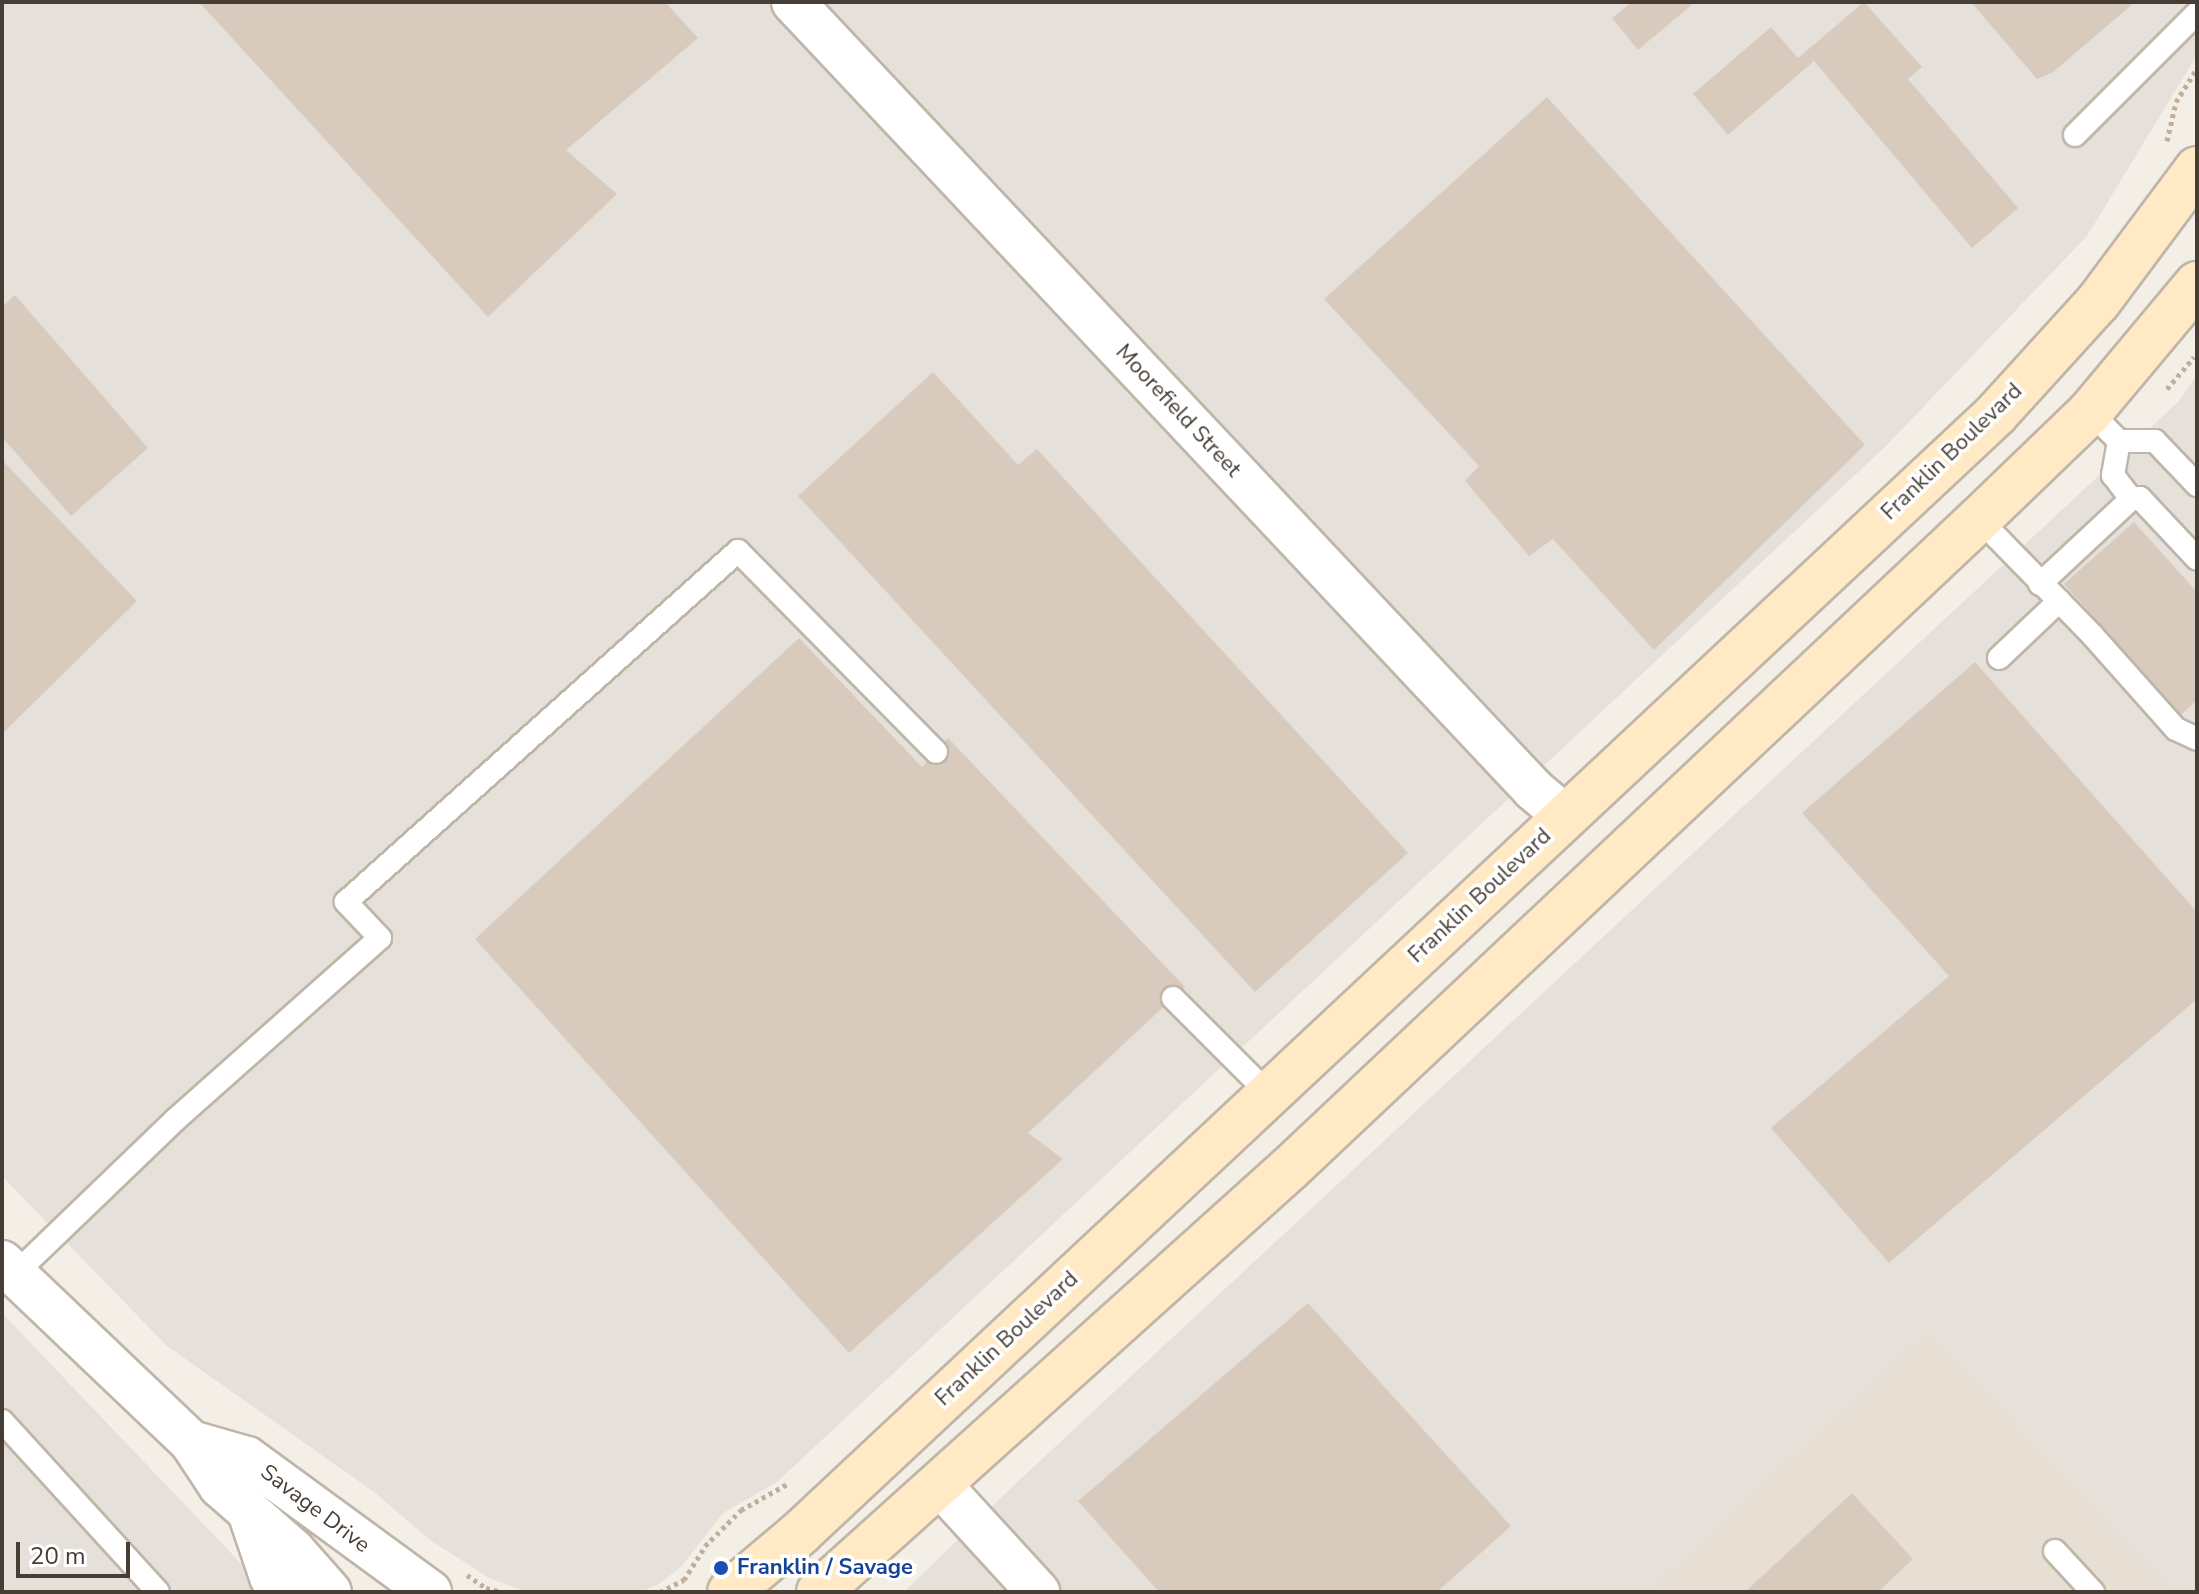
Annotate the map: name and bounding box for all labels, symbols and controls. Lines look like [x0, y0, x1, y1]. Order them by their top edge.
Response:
street label: Moorefield Street [1110, 339, 1246, 483]
street label: Franklin Boulevard [1876, 378, 2028, 526]
street label: Franklin Boulevard [1403, 823, 1557, 969]
street label: Franklin Boulevard [930, 1266, 1084, 1412]
street label: Savage Drive [255, 1459, 375, 1559]
scale bar [20, 1526, 134, 1576]
text: 20 m [30, 1540, 86, 1572]
place label: Franklin / Savage [737, 1555, 913, 1581]
marker: Franklin / Savage [712, 1559, 730, 1577]

